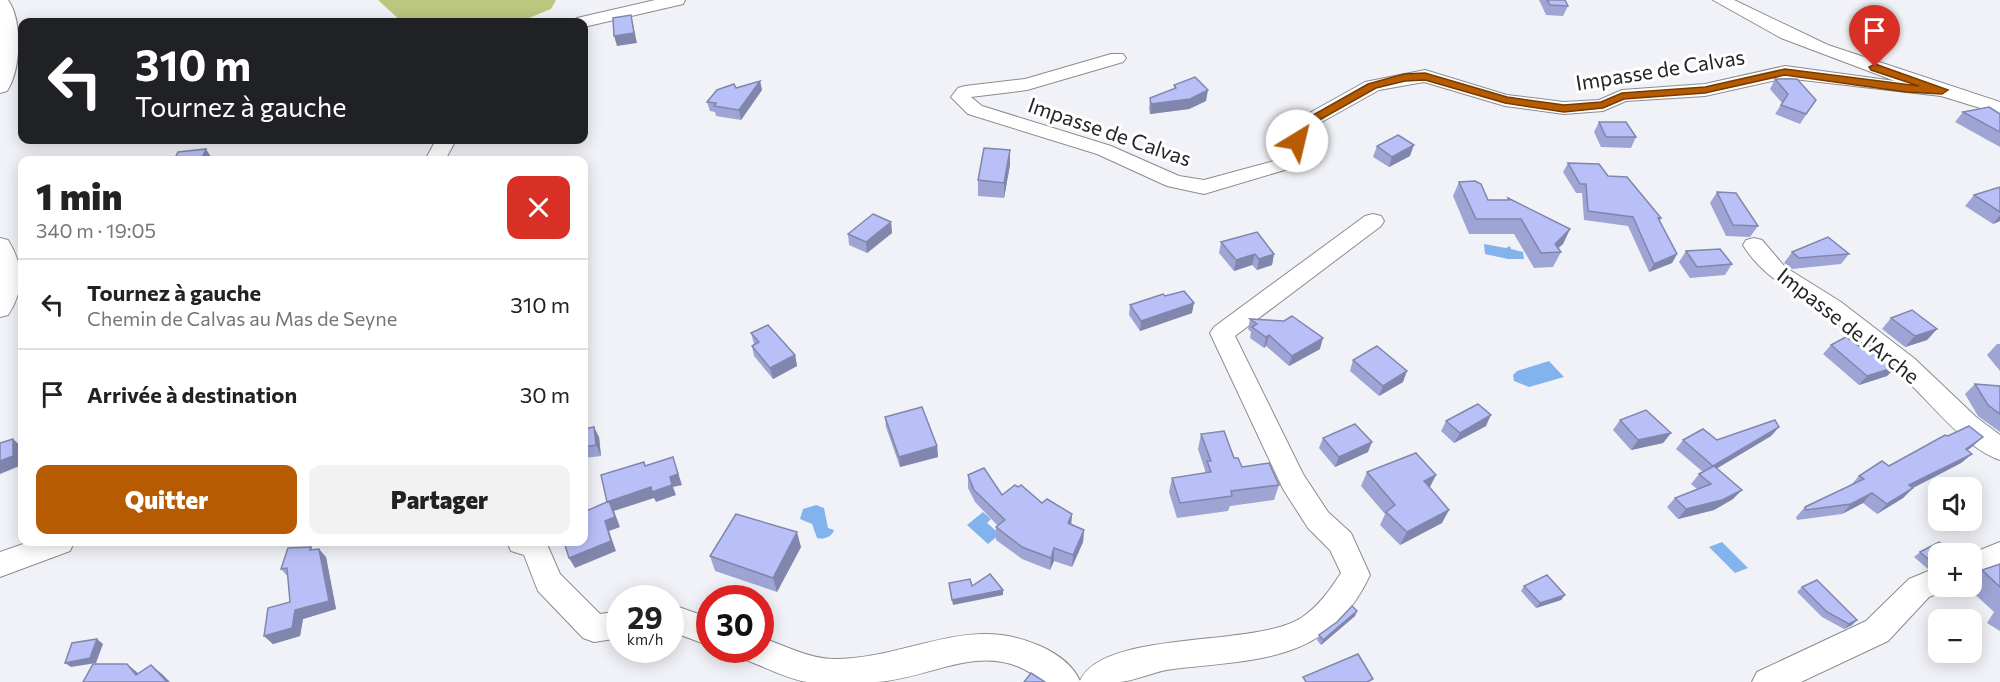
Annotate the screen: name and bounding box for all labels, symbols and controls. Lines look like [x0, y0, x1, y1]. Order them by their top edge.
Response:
pin [1849, 5, 1900, 67]
icon: arrive [1858, 14, 1891, 47]
text: 310 m [135, 38, 251, 90]
icon: left [36, 42, 114, 120]
street label: Impasse de Calvas [1574, 43, 1746, 95]
text: Tournez à gauche [135, 90, 346, 123]
street label: Impasse de Calvas [1025, 91, 1195, 171]
position arrow [1265, 109, 1329, 173]
text: 1 min [36, 173, 122, 217]
button: close [507, 176, 570, 239]
text: 340 m · 19:05 [36, 218, 156, 242]
street label: Impasse de l'Arche [1773, 262, 1925, 388]
text: Tournez à gauche [87, 279, 261, 306]
icon: left [36, 288, 69, 321]
text: 310 m [510, 291, 570, 318]
text: Chemin de Calvas au Mas de Seyne [87, 306, 397, 330]
icon: arrive [36, 378, 69, 411]
text: Arrivée à destination [87, 381, 297, 408]
text: 30 m [520, 381, 570, 408]
button: Quitter [36, 465, 297, 534]
button: Partager [309, 465, 570, 534]
map controls [1928, 477, 1982, 663]
button: sound [1928, 477, 1982, 531]
button: + [1928, 543, 1982, 597]
speed limit sign: 30 [696, 585, 774, 663]
text: 29 [627, 598, 663, 635]
button: − [1928, 609, 1982, 663]
text: km/h [627, 630, 663, 648]

